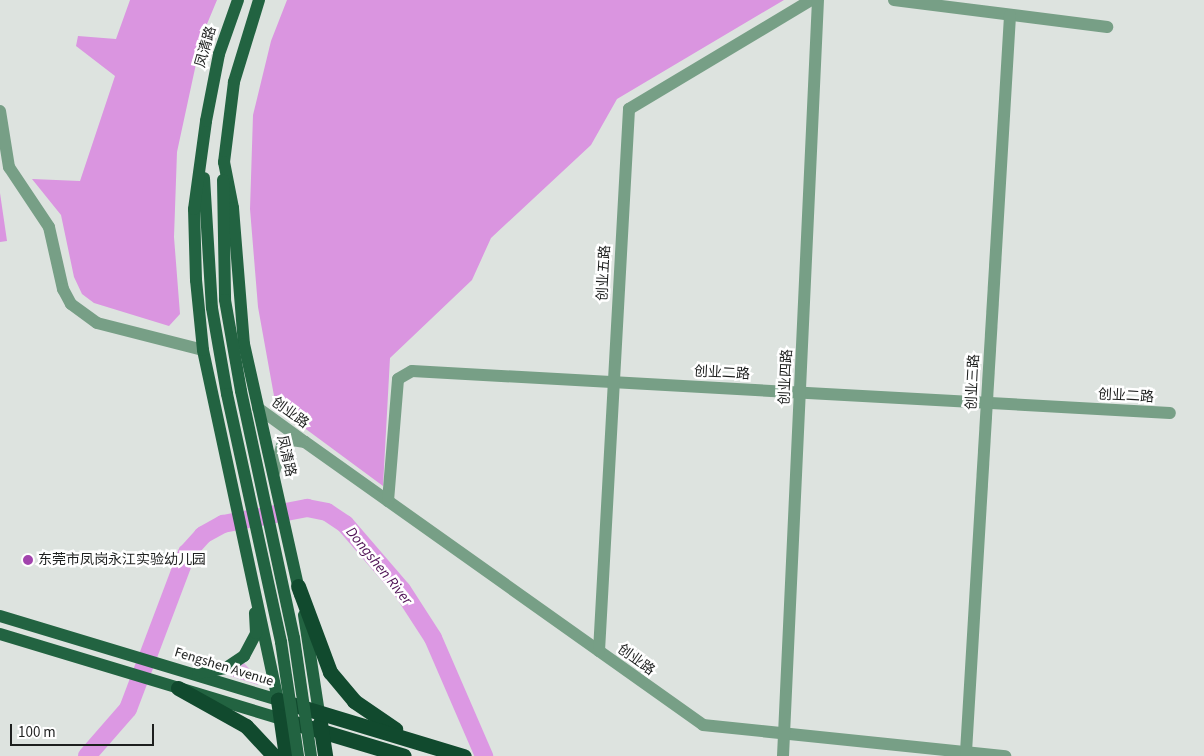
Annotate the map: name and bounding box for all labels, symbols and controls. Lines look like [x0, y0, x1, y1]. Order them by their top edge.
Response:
street label: 凤清路 [192, 24, 220, 70]
street label: 创业五路 [594, 245, 614, 301]
street label: 创业四路 [776, 349, 796, 405]
street label: 创业三路 [963, 354, 983, 410]
street label: 创业二路 [694, 363, 750, 383]
street label: 创业二路 [1098, 386, 1154, 406]
street label: 创业路 [268, 394, 312, 432]
street label: 凤清路 [273, 434, 299, 478]
water label: Dongshen River [342, 523, 416, 609]
place label: 东莞市凤岗永江实验幼儿园 [38, 552, 206, 568]
marker: 东莞市凤岗永江实验幼儿园 [22, 554, 34, 566]
street label: 创业路 [614, 641, 658, 679]
street label: Fengshen Avenue [173, 644, 275, 690]
scale bar [12, 714, 156, 746]
text: 100 m [18, 722, 56, 743]

